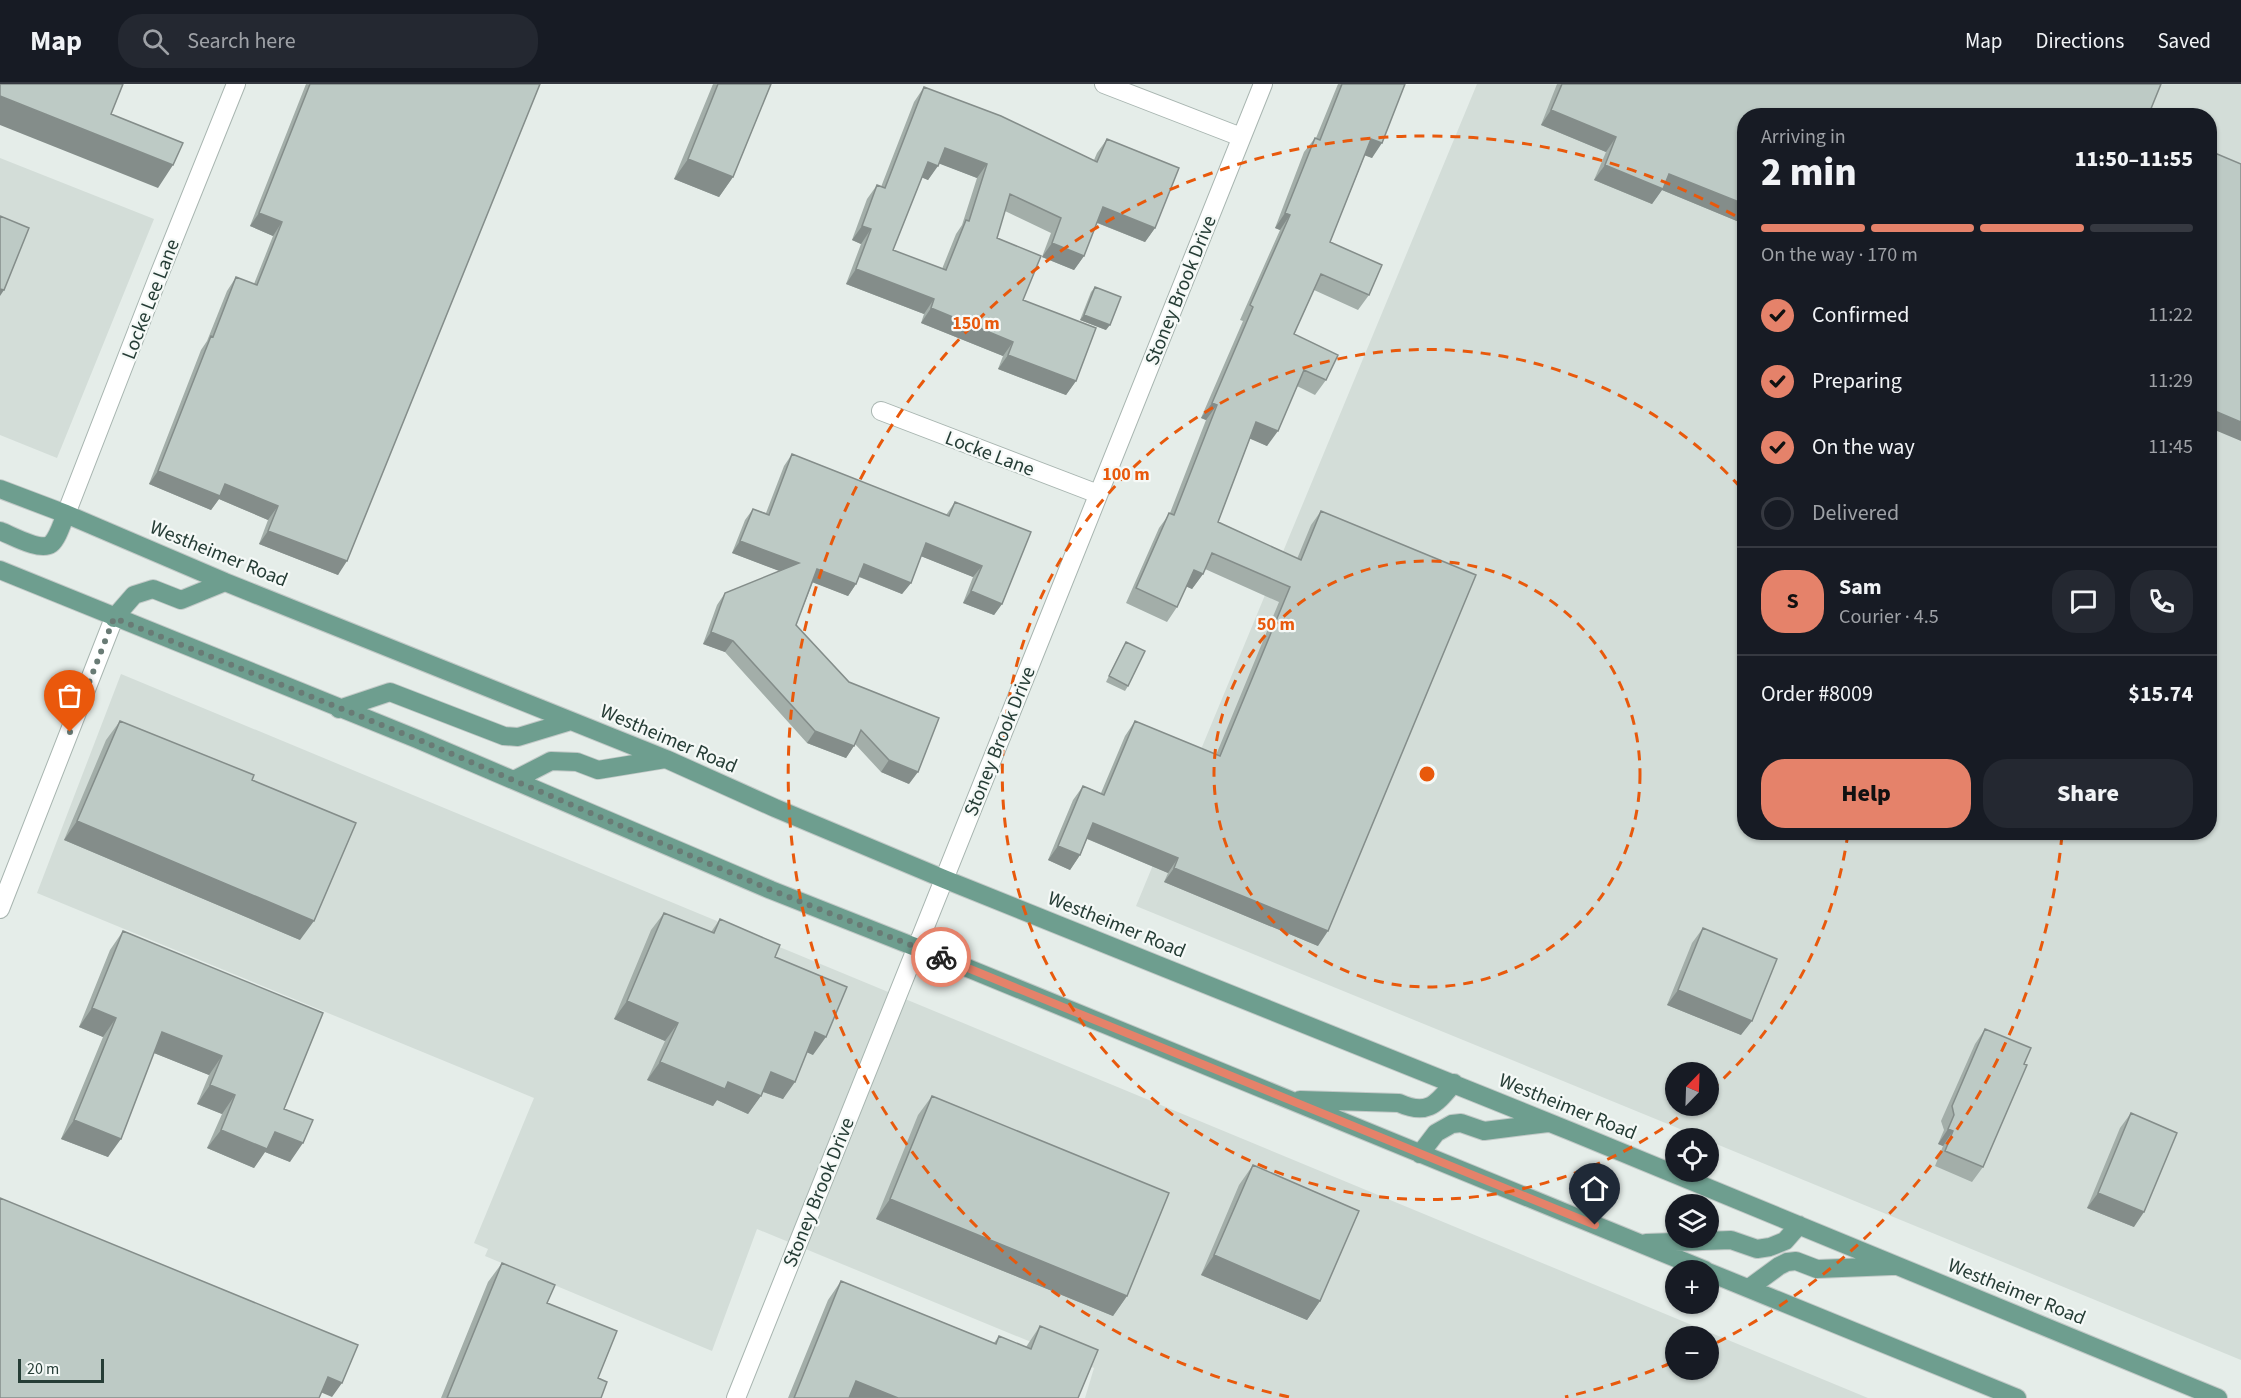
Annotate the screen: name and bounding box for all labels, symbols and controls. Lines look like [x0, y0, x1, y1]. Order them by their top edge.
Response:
search box [118, 14, 538, 68]
text: Map [30, 21, 82, 61]
icon: search [139, 25, 172, 58]
text: Search here [187, 25, 296, 57]
text: Map [1965, 26, 2003, 56]
text: Directions [2036, 26, 2124, 56]
text: Saved [2157, 26, 2211, 56]
text: Arriving in [1761, 123, 1846, 151]
text: 11:50–11:55 [2075, 143, 2193, 175]
text: 2 min [1761, 145, 1857, 201]
street label: Stoney Brook Drive [1138, 211, 1224, 369]
street label: Locke Lee Lane [115, 235, 187, 364]
text: On the way · 170 m [1761, 241, 1918, 269]
icon: check [1761, 299, 1794, 332]
text: Confirmed [1812, 299, 1909, 331]
text: 11:22 [2148, 301, 2193, 329]
text: 150 m [952, 311, 1000, 336]
icon: check [1761, 365, 1794, 398]
text: Preparing [1812, 365, 1902, 397]
text: 11:29 [2148, 367, 2193, 395]
street label: Locke Lane [941, 424, 1038, 484]
icon: check [1761, 431, 1794, 464]
text: On the way [1812, 431, 1915, 463]
text: 11:45 [2148, 433, 2193, 461]
text: 100 m [1102, 462, 1150, 487]
text: Delivered [1812, 497, 1899, 529]
street label: Westheimer Road [145, 514, 292, 594]
button: chat [2052, 570, 2115, 633]
button: phone [2130, 570, 2193, 633]
text: Sam [1839, 571, 1882, 603]
text: S [1786, 585, 1799, 617]
text: Courier · 4.5 [1839, 603, 1939, 631]
text: 50 m [1257, 612, 1295, 637]
street label: Stoney Brook Drive [957, 662, 1043, 820]
pin [44, 670, 95, 732]
text: Order #8009 [1761, 678, 1873, 710]
text: $15.74 [2128, 678, 2193, 710]
icon: bag [53, 679, 86, 712]
street label: Westheimer Road [596, 697, 741, 780]
button: Help [1761, 759, 1971, 828]
button: Share [1983, 759, 2193, 828]
centre of rings [1417, 764, 1437, 784]
street label: Westheimer Road [1043, 885, 1190, 965]
courier [911, 927, 971, 987]
icon: bike [925, 941, 958, 974]
north arrow [1665, 1062, 1719, 1116]
map controls [1665, 1062, 1719, 1380]
street label: Westheimer Road [1494, 1067, 1641, 1147]
street label: Stoney Brook Drive [776, 1113, 862, 1271]
button: locate [1665, 1128, 1719, 1182]
pin [1569, 1163, 1620, 1225]
icon: home [1578, 1172, 1611, 1205]
button: layers [1665, 1194, 1719, 1248]
street label: Westheimer Road [1943, 1252, 2090, 1332]
button: + [1665, 1260, 1719, 1314]
button: − [1665, 1326, 1719, 1380]
scale bar [18, 1356, 104, 1384]
text: 20 m [27, 1358, 59, 1380]

